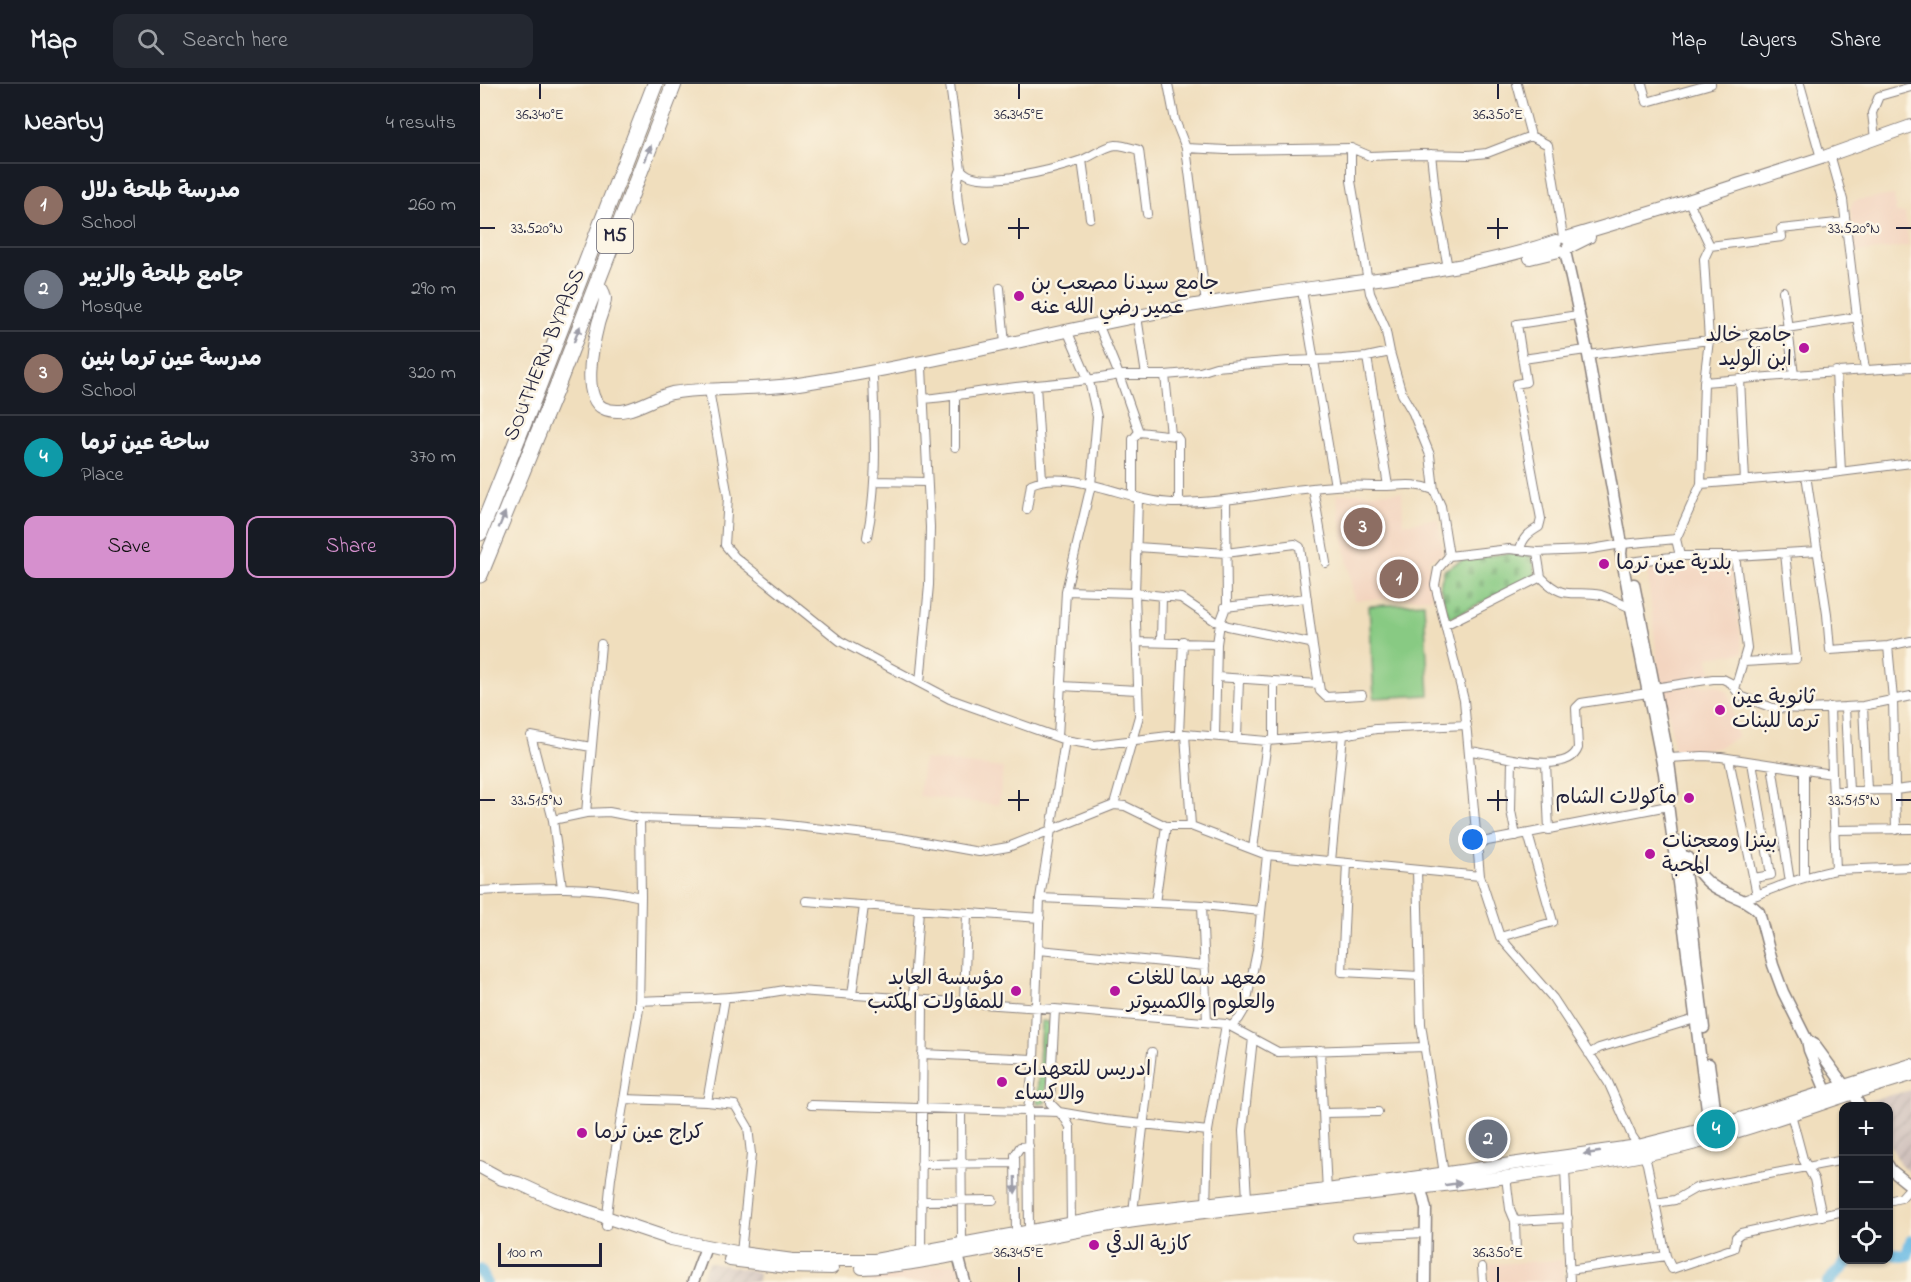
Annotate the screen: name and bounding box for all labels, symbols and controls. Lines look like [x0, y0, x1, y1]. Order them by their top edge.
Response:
search box [113, 14, 533, 68]
text: Map [30, 21, 77, 62]
icon: search [134, 25, 167, 58]
text: Search here [182, 25, 288, 57]
text: Map [1671, 26, 1707, 56]
text: Layers [1740, 26, 1797, 56]
text: Share [1830, 26, 1881, 56]
text: Nearby [24, 104, 103, 142]
text: 36.340°E [516, 104, 564, 126]
text: 36.345°E [994, 104, 1044, 126]
text: 36.350°E [1473, 104, 1523, 126]
text: 4 results [386, 109, 456, 138]
one-way arrow [643, 143, 653, 161]
text: مدرسة طلحة دلال [81, 176, 240, 208]
text: 1 [40, 191, 47, 220]
text: 260 m [408, 191, 456, 220]
text: School [81, 209, 136, 238]
text: 33.520°N [511, 218, 563, 240]
text: 33.520°N [1828, 218, 1880, 240]
road number: M5 [597, 219, 633, 253]
text: جامع طلحة والزبير [81, 260, 243, 292]
street label: SOUTHERN BYPASS [497, 264, 593, 446]
place label: جامع سيدنا مصعب بن عمير رضي الله عنه [1031, 269, 1219, 325]
text: 2 [39, 275, 48, 304]
text: 290 m [411, 275, 456, 304]
marker: جامع سيدنا مصعب بن عمير رضي الله عنه [1012, 289, 1026, 303]
text: Mosque [81, 293, 142, 322]
place label: جامع خالد ابن الوليد [1705, 321, 1792, 375]
one-way arrow [573, 325, 582, 343]
marker: جامع خالد ابن الوليد [1797, 341, 1811, 355]
text: مدرسة عين ترما بنين [81, 344, 262, 376]
text: 3 [39, 359, 48, 388]
text: 320 m [409, 359, 456, 388]
text: School [81, 377, 136, 406]
text: ساحة عين ترما [81, 428, 210, 460]
text: 4 [39, 443, 48, 472]
text: 370 m [410, 443, 456, 472]
text: Place [81, 461, 123, 490]
pin: 3 [1344, 504, 1382, 550]
one-way arrow [497, 511, 507, 529]
button: Save [24, 516, 234, 578]
button: Share [246, 516, 456, 578]
place label: بلدية عين ترما [1616, 549, 1732, 579]
pin: 1 [1380, 556, 1418, 602]
marker: بلدية عين ترما [1597, 557, 1611, 571]
place label: ثانوية عين ترما للبنات [1732, 683, 1820, 737]
marker: ثانوية عين ترما للبنات [1713, 703, 1727, 717]
place label: مأكولات الشام [1555, 783, 1677, 813]
text: 33.515°N [511, 790, 563, 812]
text: 33.515°N [1828, 790, 1880, 812]
marker: مأكولات الشام [1682, 791, 1696, 805]
your location [1458, 825, 1487, 854]
place label: بيتزا ومعجنات المحبة [1662, 827, 1777, 881]
marker: بيتزا ومعجنات المحبة [1643, 847, 1657, 861]
place label: مؤسسة العابد للمقاولات المكتب [867, 964, 1004, 1018]
place label: معهد سما للغات والعلوم والكمبيوتر [1125, 964, 1276, 1018]
marker: مؤسسة العابد للمقاولات المكتب [1009, 984, 1023, 998]
marker: معهد سما للغات والعلوم والكمبيوتر [1108, 984, 1122, 998]
place label: ادريس للتعهدات والاكساء [1014, 1055, 1151, 1109]
marker: ادريس للتعهدات والاكساء [995, 1075, 1009, 1089]
map controls [1839, 1102, 1893, 1264]
button: + [1839, 1102, 1893, 1156]
pin: 4 [1696, 1106, 1736, 1152]
pin: 2 [1468, 1116, 1508, 1162]
place label: كراج عين ترما [594, 1118, 704, 1148]
marker: كراج عين ترما [575, 1126, 589, 1140]
one-way arrow [1582, 1148, 1601, 1157]
button: − [1839, 1156, 1893, 1210]
one-way arrow [1010, 1176, 1020, 1195]
one-way arrow [1444, 1180, 1463, 1189]
button: locate [1839, 1210, 1893, 1264]
place label: كازية الدقي [1106, 1230, 1191, 1260]
marker: كازية الدقي [1087, 1238, 1101, 1252]
scale bar [498, 1240, 602, 1268]
text: 100 m [507, 1241, 542, 1265]
text: 36.345°E [994, 1242, 1044, 1264]
text: 36.350°E [1473, 1242, 1523, 1264]

